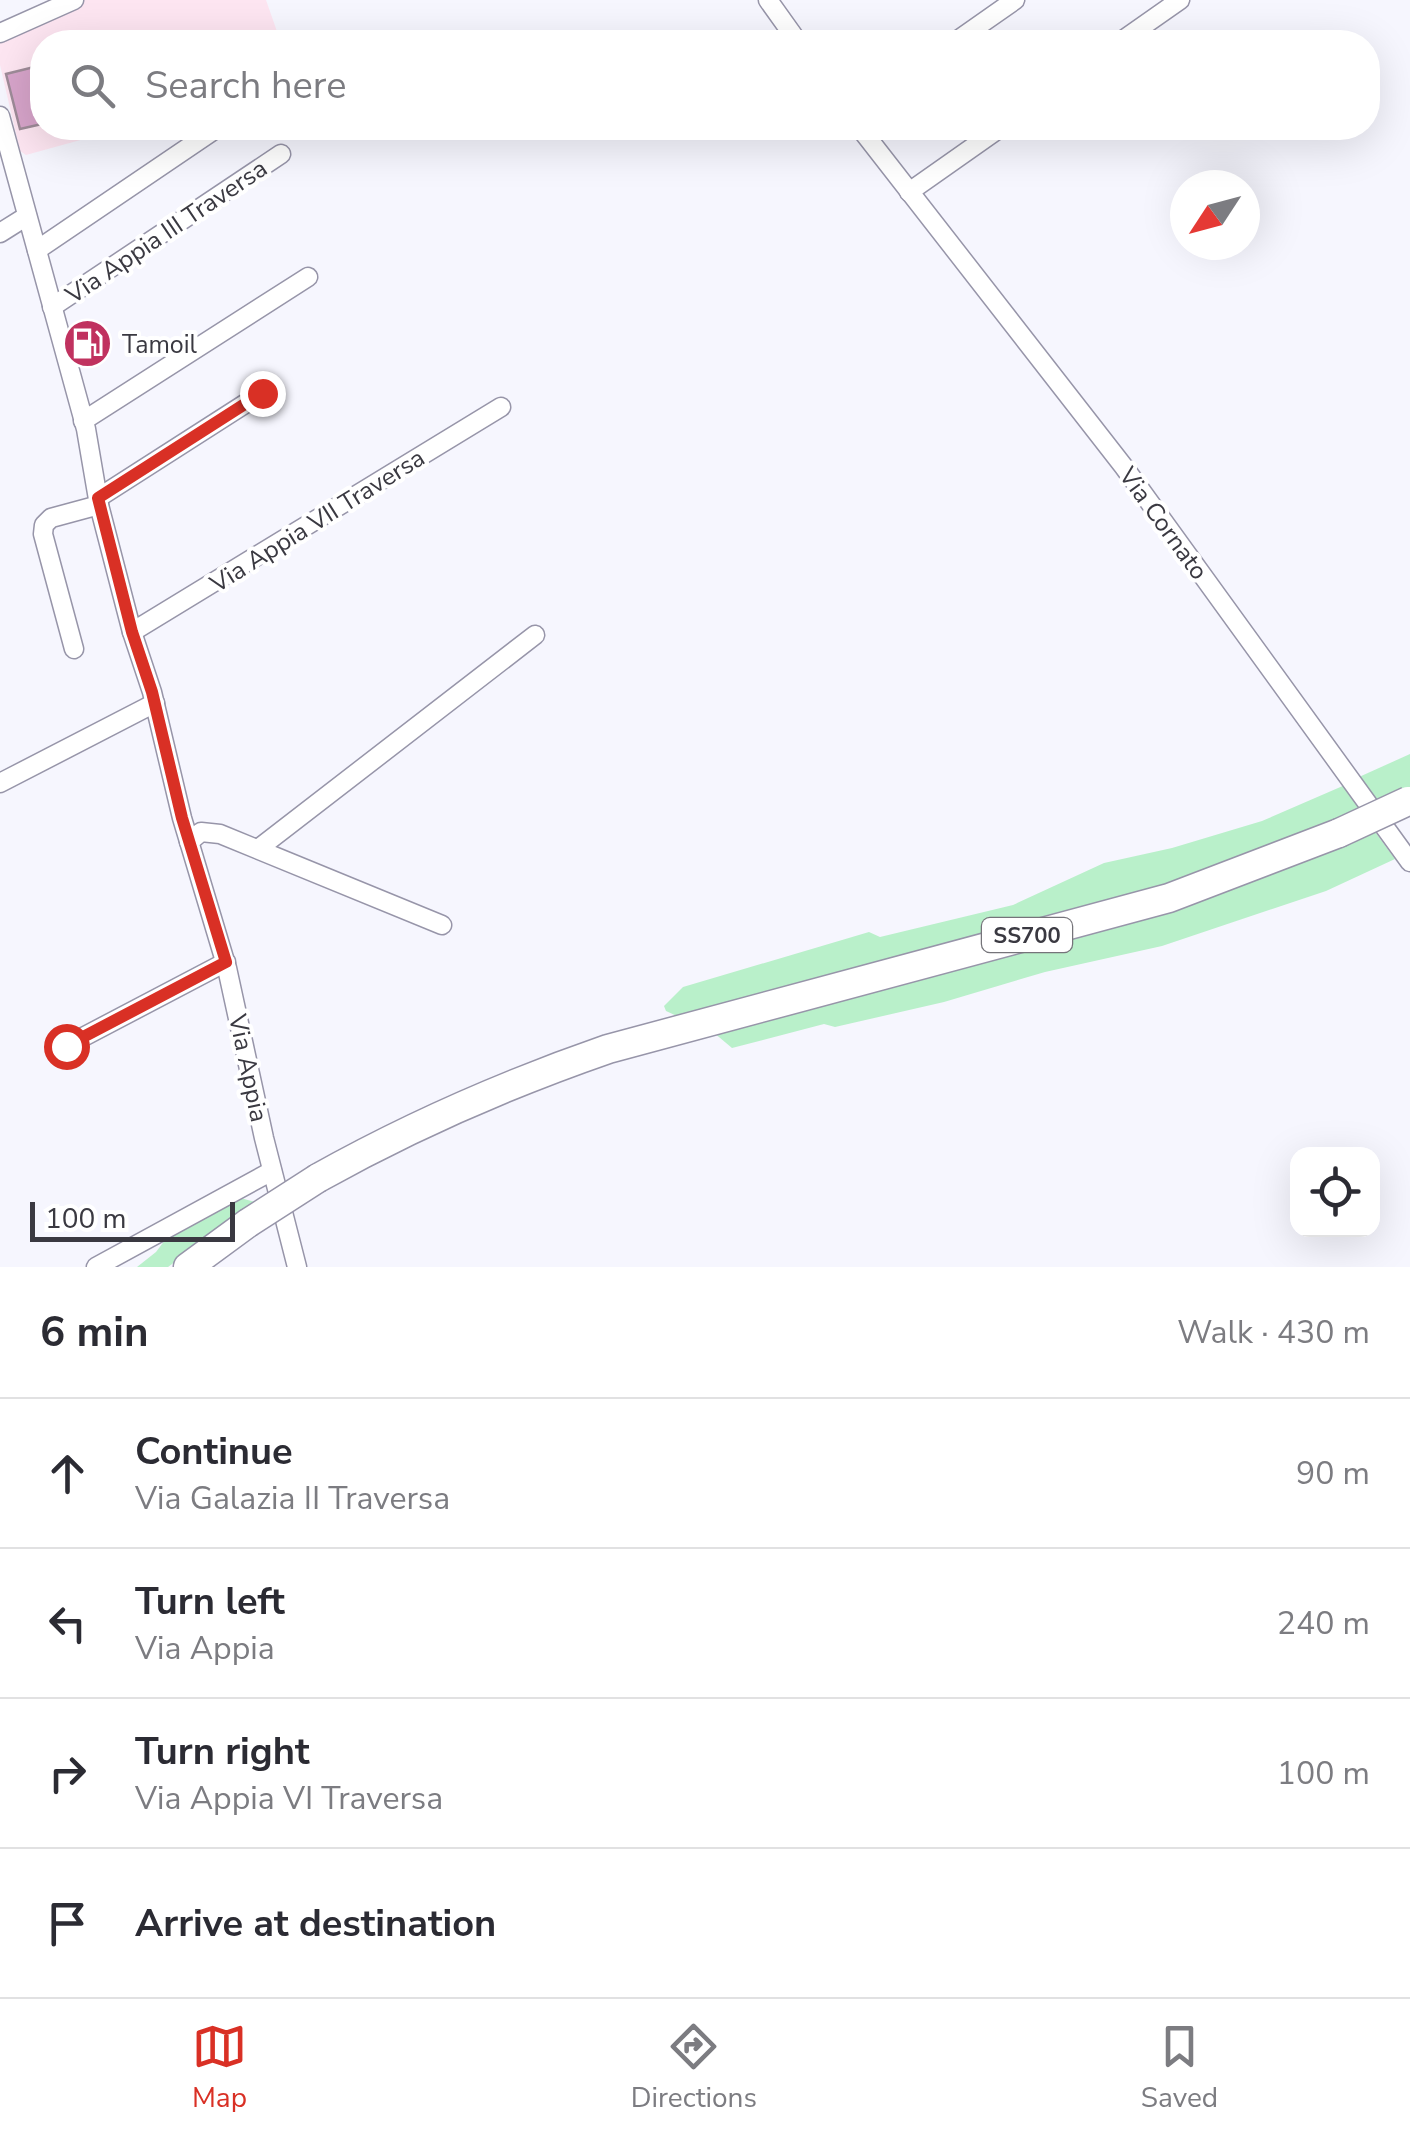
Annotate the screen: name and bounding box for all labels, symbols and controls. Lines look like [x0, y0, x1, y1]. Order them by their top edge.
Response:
search box [30, 30, 1380, 140]
icon: search [65, 58, 120, 113]
text: Search here [145, 60, 346, 111]
street label: Via Appia III Traversa [58, 152, 274, 313]
north arrow [1170, 170, 1260, 260]
fuel station icon: Tamoil [61, 318, 113, 370]
place label: Tamoil [122, 328, 197, 362]
route end [240, 371, 286, 417]
street label: Via Appia VII Traversa [203, 441, 431, 601]
street label: Via Cornato [1110, 460, 1216, 587]
road number: SS700 [982, 918, 1072, 952]
street label: Via Appia [220, 1010, 276, 1125]
route start [44, 1024, 90, 1070]
map controls [1290, 1147, 1380, 1237]
button: locate [1290, 1147, 1380, 1237]
scale bar [30, 1197, 235, 1242]
text: 100 m [45, 1200, 127, 1238]
text: 6 min [40, 1304, 149, 1361]
text: Walk · 430 m [1177, 1311, 1370, 1354]
text: Continue [135, 1426, 293, 1477]
icon: ahead [40, 1446, 95, 1501]
text: 90 m [1296, 1452, 1370, 1495]
text: Via Galazia II Traversa [135, 1477, 450, 1520]
text: Turn left [135, 1576, 285, 1627]
icon: left [40, 1596, 95, 1651]
text: 240 m [1277, 1602, 1370, 1645]
text: Via Appia [135, 1627, 275, 1670]
text: Turn right [135, 1726, 310, 1777]
icon: right [40, 1746, 95, 1801]
text: 100 m [1277, 1752, 1370, 1795]
text: Via Appia VI Traversa [135, 1777, 443, 1820]
icon: arrive [40, 1896, 95, 1951]
text: Arrive at destination [135, 1898, 496, 1949]
tab: Map [192, 2019, 247, 2117]
tab: Directions [631, 2019, 757, 2117]
tab: Saved [1141, 2019, 1218, 2117]

